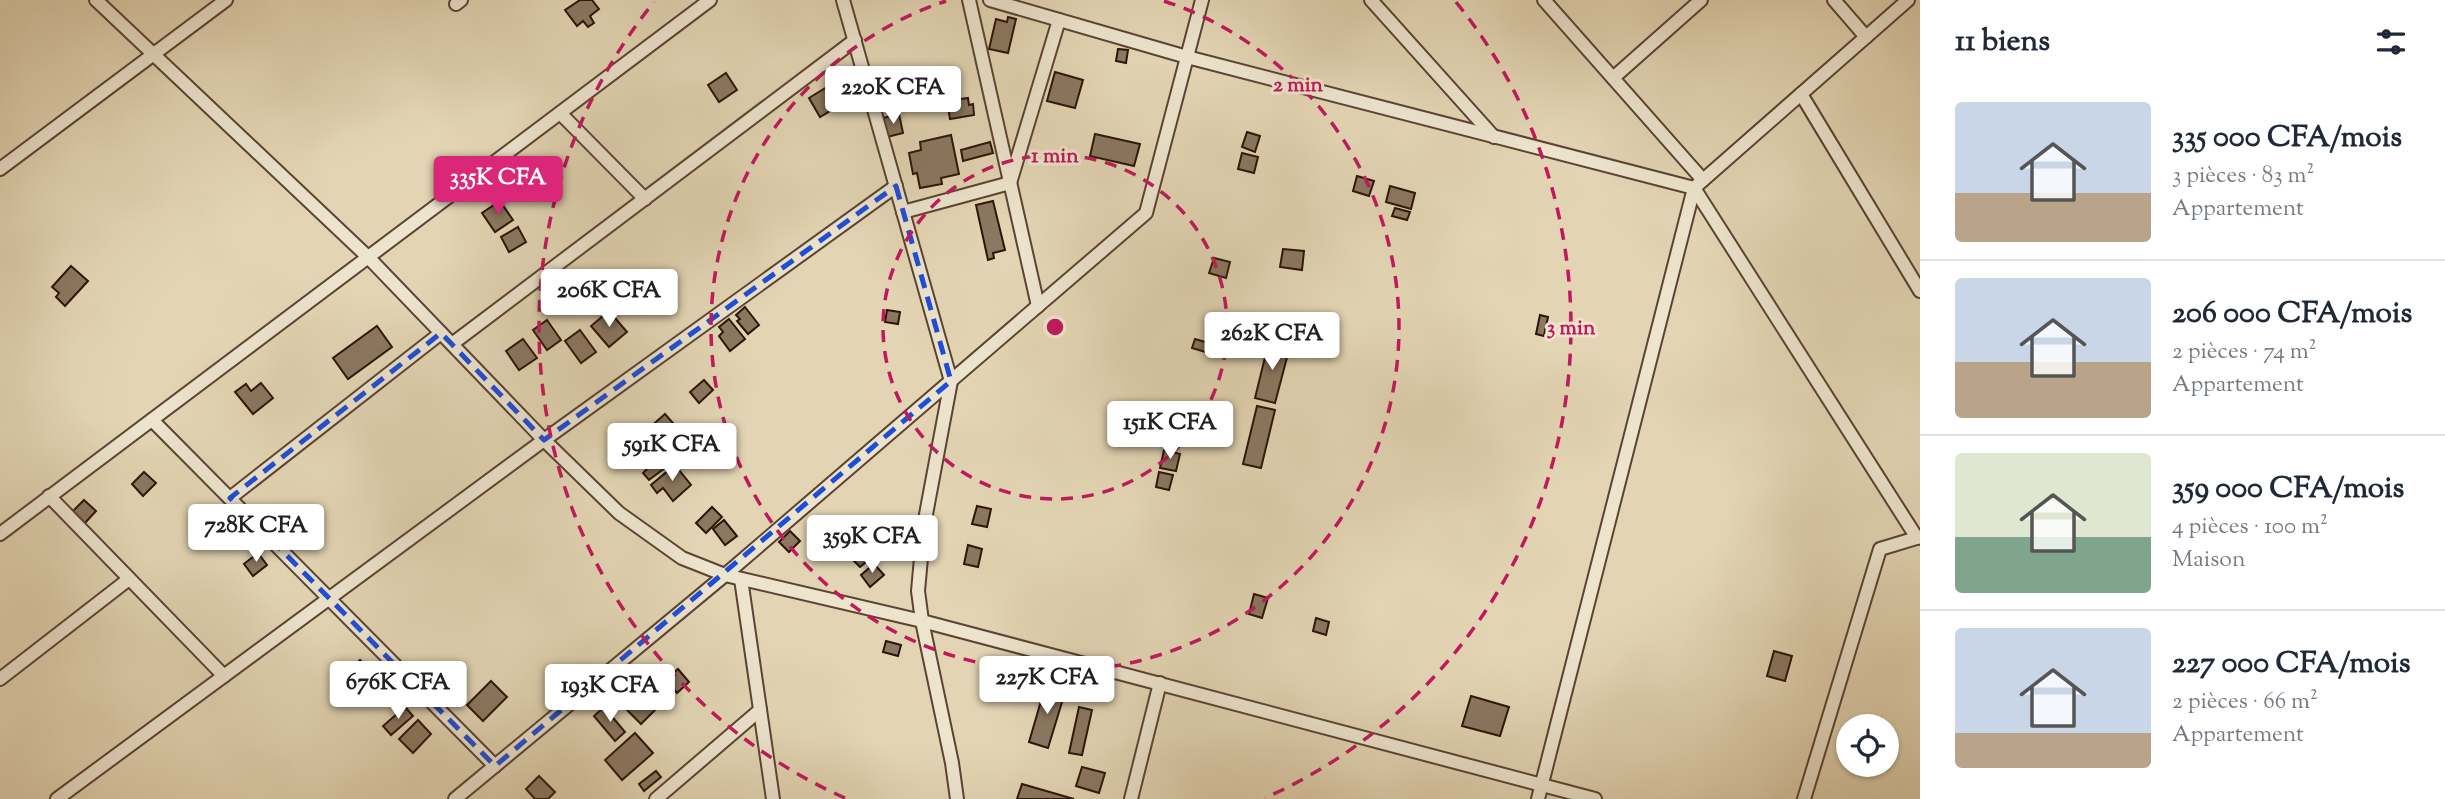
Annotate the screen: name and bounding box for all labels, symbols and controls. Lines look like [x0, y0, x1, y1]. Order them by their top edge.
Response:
text: 11 biens [1955, 21, 2050, 64]
icon: filters [2372, 23, 2410, 61]
pin: 220K CFA [821, 66, 965, 126]
text: 2 min [1273, 71, 1324, 101]
text: 220K CFA [841, 72, 945, 105]
text: 335 000 CFA/mois [2172, 117, 2402, 160]
icon: home [2011, 130, 2095, 214]
text: 1 min [1031, 142, 1079, 172]
pin: 335K CFA [426, 156, 570, 216]
text: 3 pièces · 83 m² [2172, 160, 2314, 193]
text: 335K CFA [450, 162, 546, 195]
text: Appartement [2172, 193, 2304, 226]
pin: 206K CFA [537, 270, 681, 329]
text: 206K CFA [557, 275, 661, 308]
text: 206 000 CFA/mois [2172, 293, 2412, 336]
icon: home [2011, 306, 2095, 390]
pin: 262K CFA [1200, 312, 1344, 372]
text: 3 min [1547, 314, 1596, 344]
centre of rings [1043, 315, 1067, 339]
text: 262K CFA [1221, 318, 1323, 351]
text: 2 pièces · 74 m² [2172, 336, 2317, 369]
text: Appartement [2172, 369, 2304, 402]
pin: 151K CFA [1098, 402, 1242, 461]
text: 151K CFA [1123, 407, 1217, 440]
pin: 591K CFA [600, 424, 744, 483]
text: 591K CFA [623, 429, 721, 462]
text: 359 000 CFA/mois [2172, 468, 2404, 511]
icon: home [2011, 481, 2095, 565]
pin: 728K CFA [184, 504, 328, 564]
text: 728K CFA [204, 510, 308, 543]
text: 4 pièces · 100 m² [2172, 511, 2328, 544]
pin: 359K CFA [800, 516, 944, 575]
text: 359K CFA [823, 521, 921, 554]
text: Maison [2172, 544, 2246, 577]
text: 227 000 CFA/mois [2172, 643, 2411, 686]
pin: 227K CFA [975, 656, 1119, 716]
icon: home [2011, 656, 2095, 740]
pin: 676K CFA [326, 662, 470, 721]
text: 227K CFA [995, 662, 1099, 695]
pin: 193K CFA [538, 664, 682, 724]
text: 676K CFA [346, 667, 450, 700]
text: 193K CFA [561, 670, 659, 703]
text: 2 pièces · 66 m² [2172, 686, 2318, 719]
map controls [1836, 714, 1899, 777]
button: locate [1836, 714, 1899, 777]
text: Appartement [2172, 719, 2304, 752]

